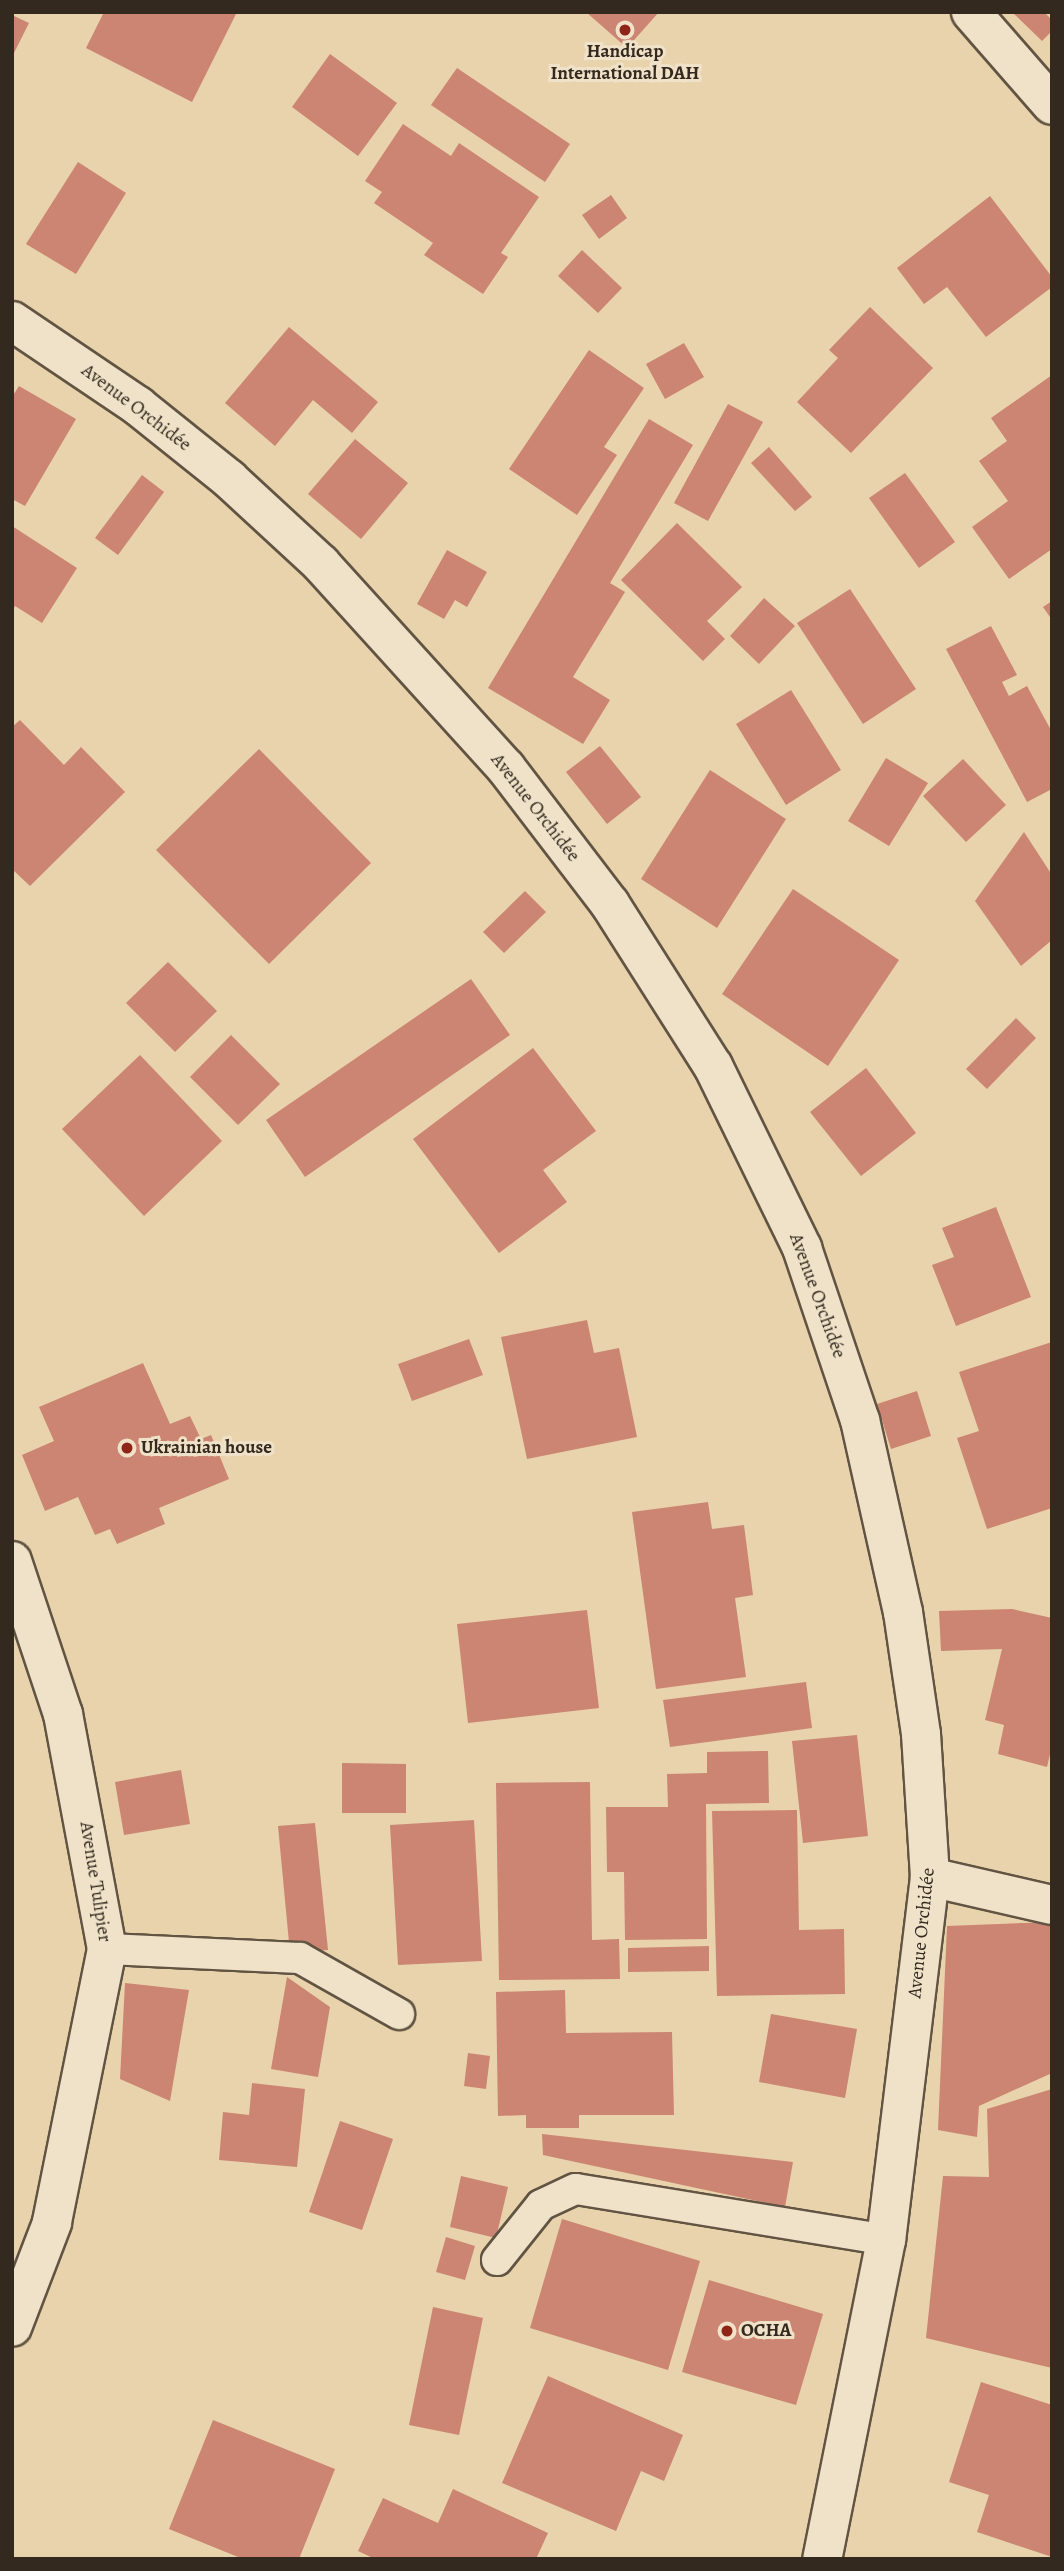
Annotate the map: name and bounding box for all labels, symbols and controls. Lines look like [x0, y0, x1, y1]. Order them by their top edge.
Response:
marker: Handicap International DAH [617, 22, 633, 38]
place label: Handicap International DAH [550, 41, 700, 85]
street label: Avenue Orchidée [77, 359, 195, 457]
street label: Avenue Orchidée [486, 749, 584, 867]
street label: Avenue Orchidée [784, 1230, 850, 1362]
place label: Ukrainian house [141, 1437, 272, 1459]
marker: Ukrainian house [119, 1440, 135, 1456]
street label: Avenue Tulipier [74, 1820, 116, 1944]
street label: Avenue Orchidée [904, 1866, 940, 2000]
place label: OCHA [741, 2320, 791, 2342]
marker: OCHA [719, 2323, 735, 2339]

